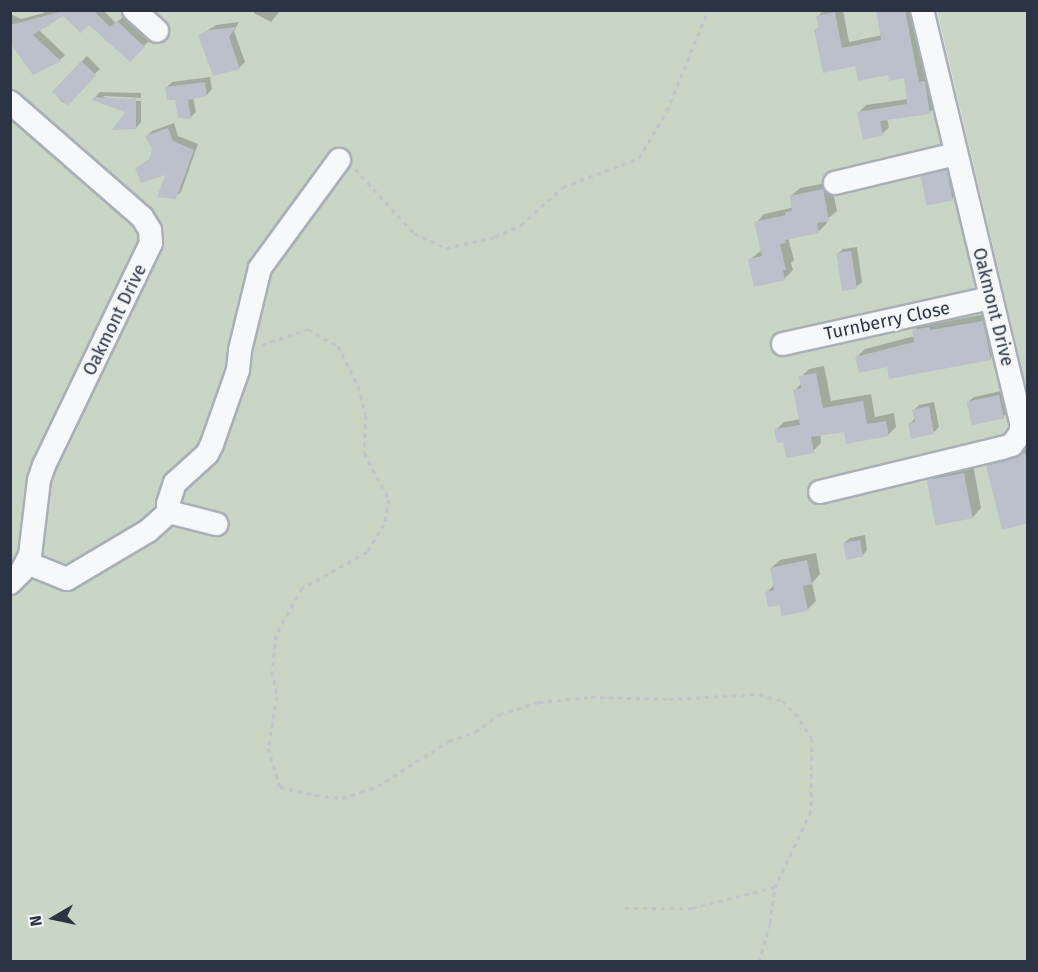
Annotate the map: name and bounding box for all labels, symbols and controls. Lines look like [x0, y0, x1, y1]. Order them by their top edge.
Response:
street label: Oakmont Drive [968, 246, 1018, 368]
street label: Oakmont Drive [79, 261, 151, 379]
street label: Turnberry Close [822, 297, 952, 345]
north arrow [24, 888, 84, 948]
text: N [26, 914, 46, 928]

